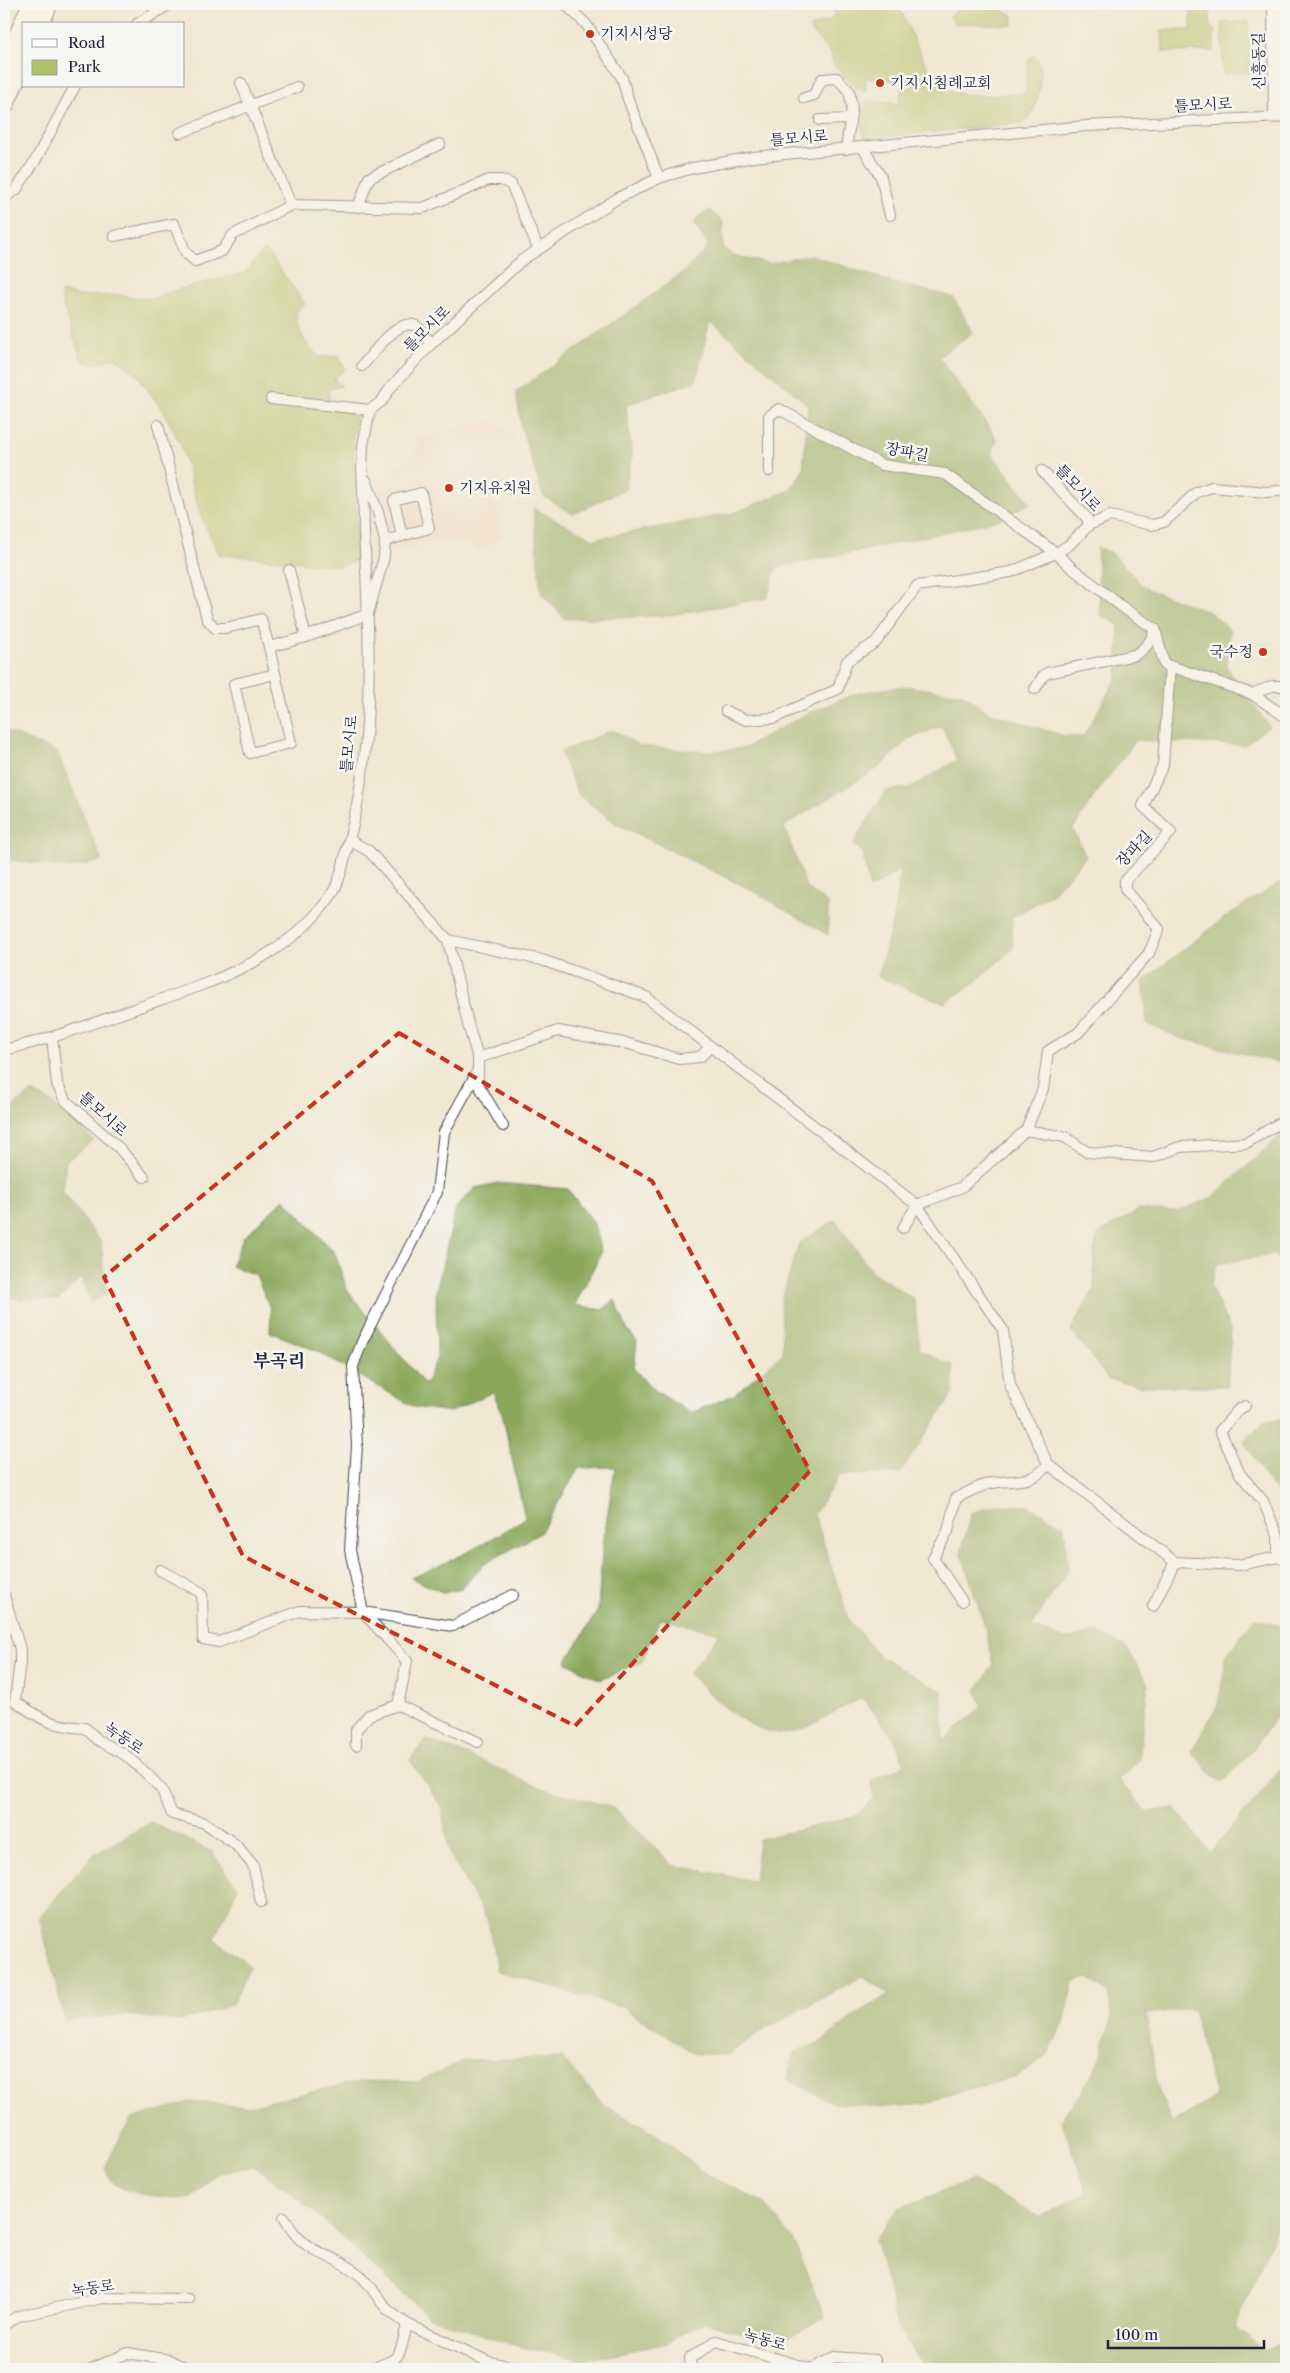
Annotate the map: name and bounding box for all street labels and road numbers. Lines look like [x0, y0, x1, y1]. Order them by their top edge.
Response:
street label: 신흥동길 [1248, 32, 1269, 90]
street label: 틀모시로 [1174, 93, 1233, 116]
street label: 틀모시로 [769, 125, 829, 149]
street label: 틀모시로 [399, 301, 454, 356]
street label: 장파길 [884, 438, 930, 465]
street label: 틀모시로 [1052, 460, 1105, 516]
street label: 틀모시로 [336, 714, 361, 774]
street label: 장파길 [1112, 826, 1156, 871]
street label: 틀모시로 [75, 1087, 132, 1140]
street label: 녹동로 [101, 1717, 148, 1758]
street label: 녹동로 [70, 2275, 116, 2300]
street label: 녹동로 [742, 2324, 789, 2355]

